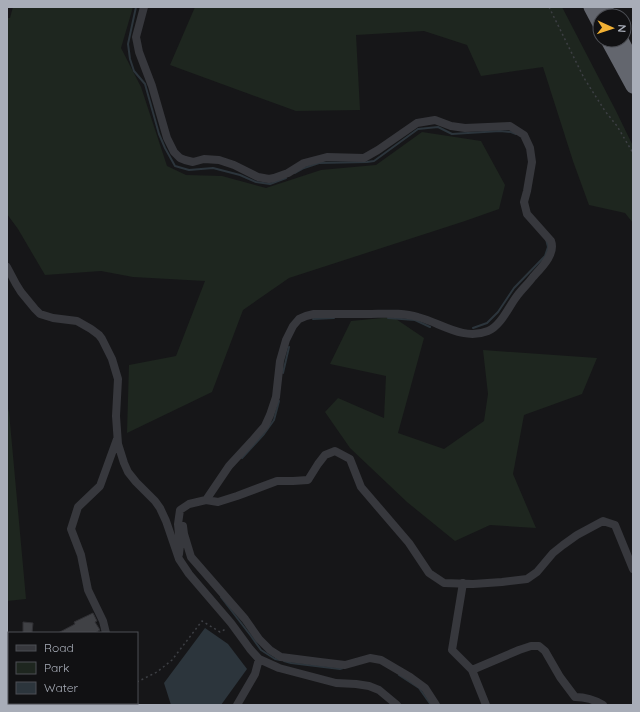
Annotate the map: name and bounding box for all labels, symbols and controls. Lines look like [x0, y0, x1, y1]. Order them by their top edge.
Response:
north arrow [592, 8, 632, 48]
text: N [615, 24, 629, 33]
legend [8, 632, 138, 704]
text: Road [44, 640, 74, 655]
text: Park [44, 660, 69, 675]
text: Water [44, 680, 79, 695]

